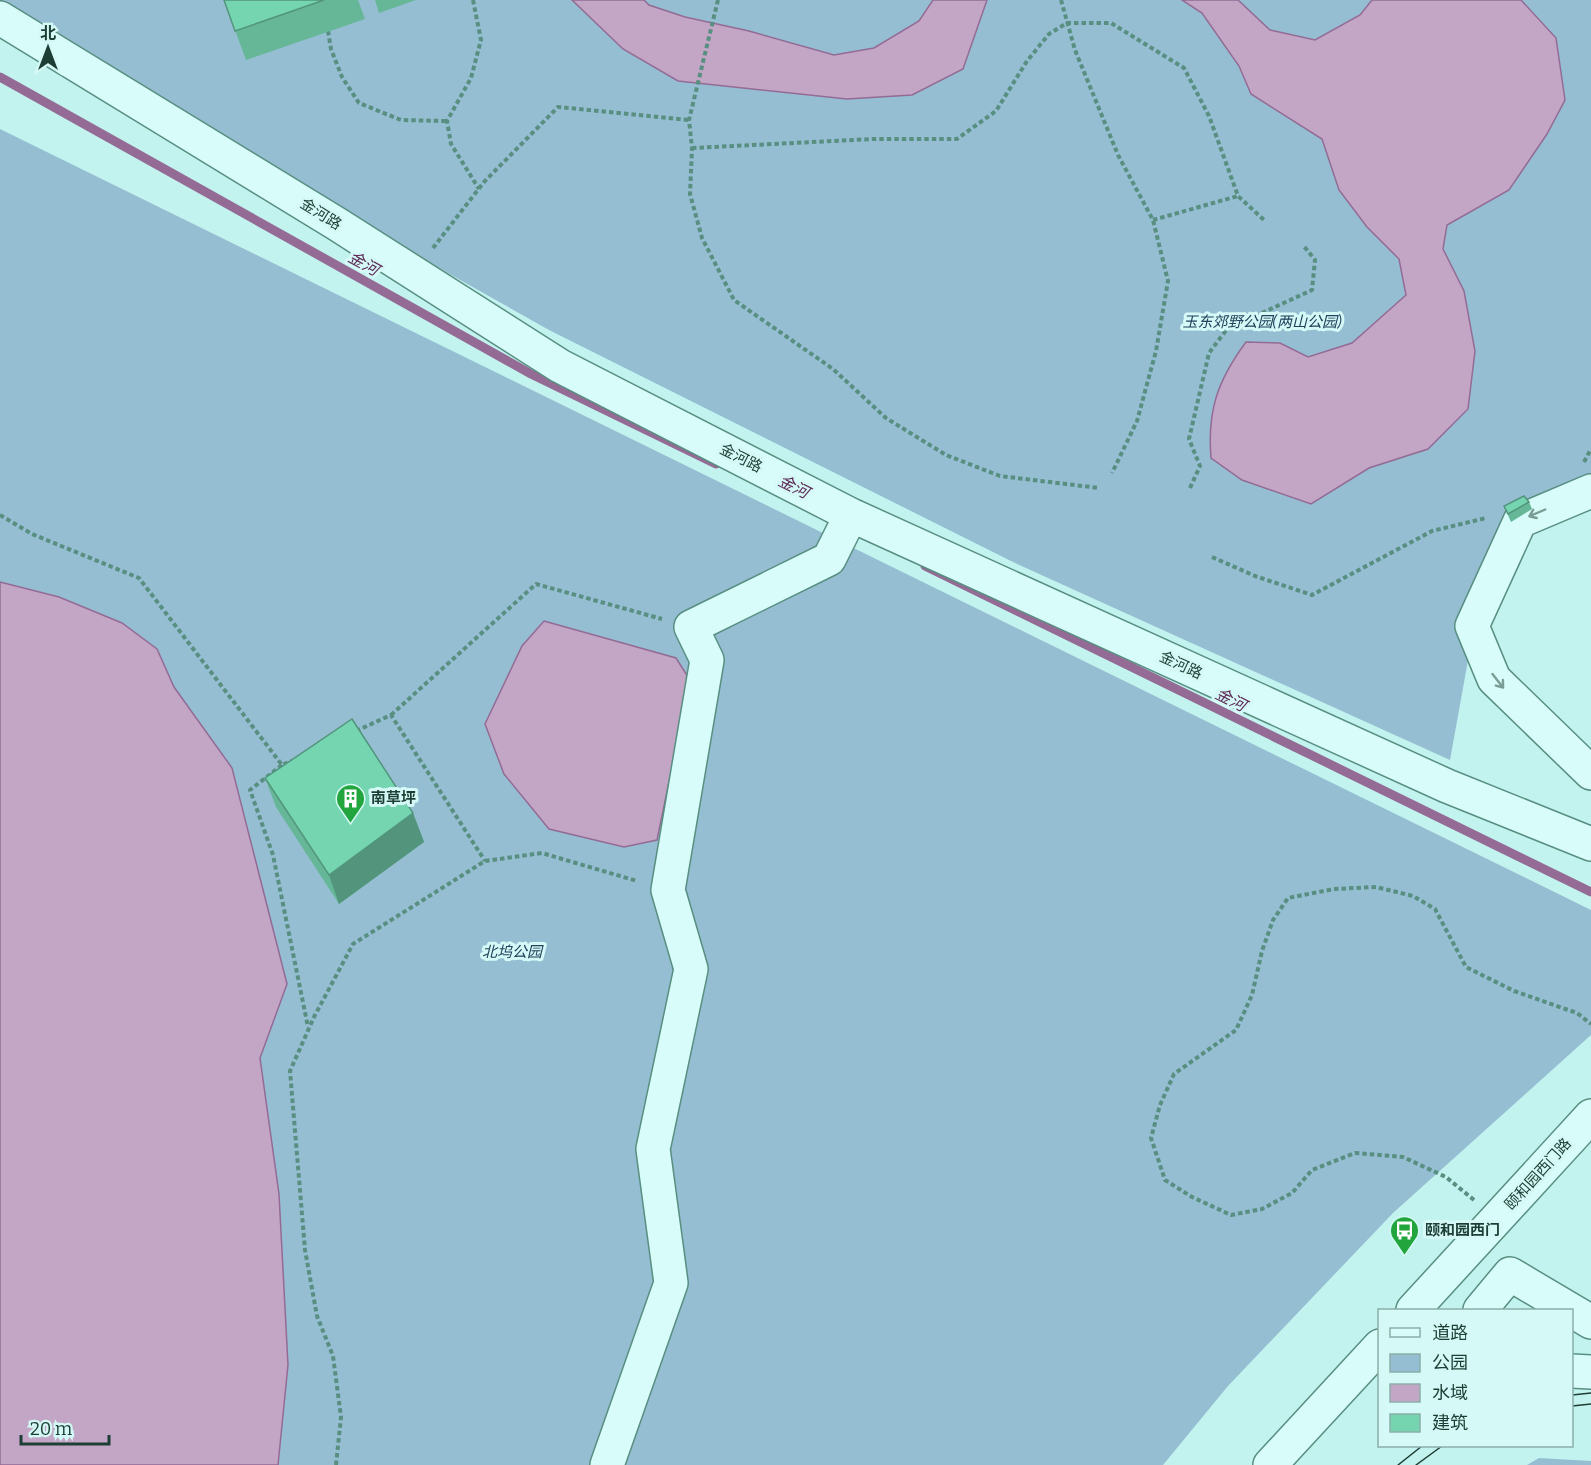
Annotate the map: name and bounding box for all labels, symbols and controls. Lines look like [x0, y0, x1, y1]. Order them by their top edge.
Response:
north arrow [18, 18, 78, 78]
text: 北 [40, 24, 56, 43]
street label: 金河路 [297, 194, 345, 234]
water label: 金河 [345, 247, 385, 281]
park label: 玉东郊野公园(两山公园) [1183, 313, 1342, 331]
street label: 金河路 [717, 440, 765, 476]
water label: 金河 [775, 471, 815, 503]
one-way arrow [1528, 509, 1546, 520]
street label: 金河路 [1157, 647, 1205, 683]
one-way arrow [1491, 673, 1504, 689]
water label: 金河 [1212, 684, 1252, 716]
building icon: 南草坪 [334, 782, 366, 824]
place label: 南草坪 [371, 789, 416, 807]
park label: 北坞公园 [482, 943, 544, 961]
street label: 颐和园西门路 [1501, 1135, 1575, 1213]
bus stop icon: 颐和园西门 [1388, 1214, 1420, 1256]
place label: 颐和园西门 [1425, 1221, 1500, 1239]
legend [1378, 1309, 1573, 1447]
text: 道路 [1432, 1322, 1468, 1344]
text: 公园 [1432, 1352, 1468, 1374]
text: 水域 [1432, 1382, 1468, 1404]
scale bar [21, 1408, 110, 1446]
text: 建筑 [1432, 1412, 1468, 1434]
text: 20 m [30, 1418, 72, 1440]

